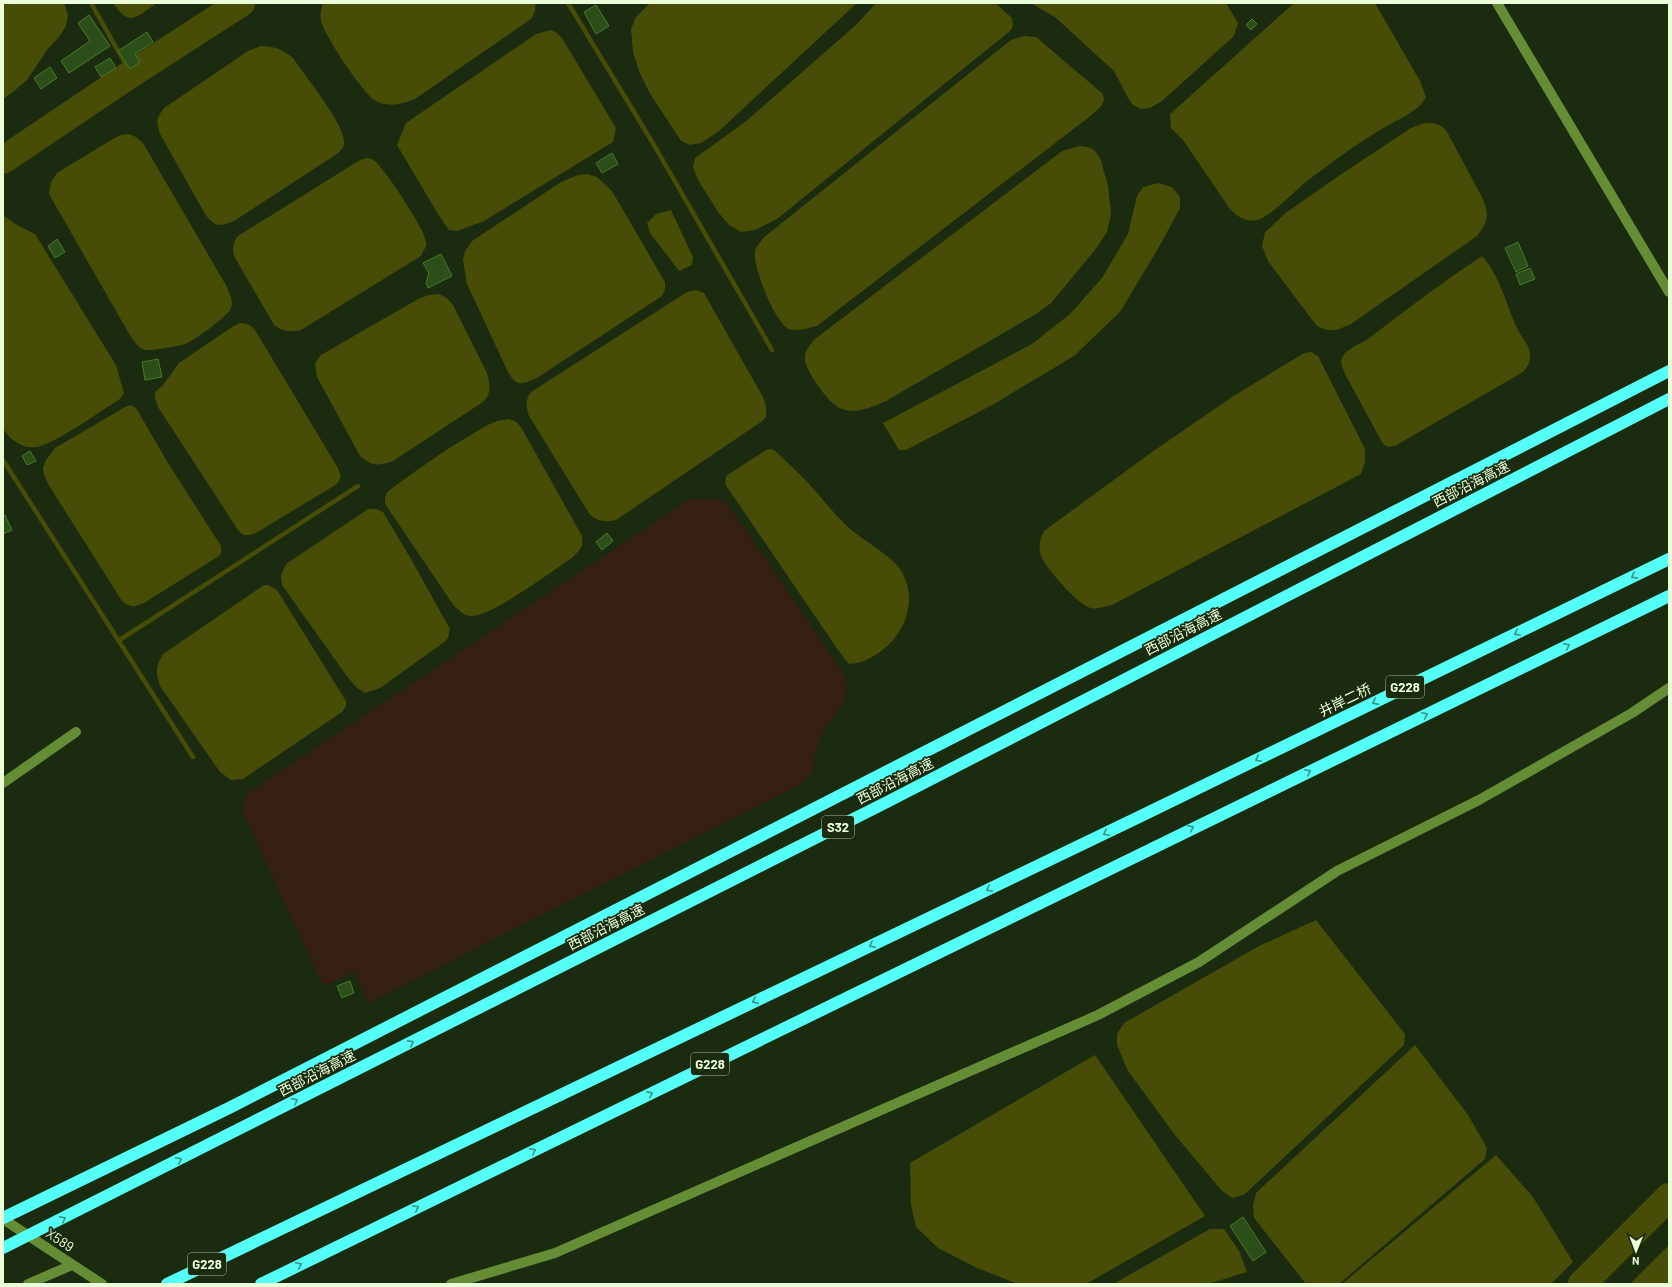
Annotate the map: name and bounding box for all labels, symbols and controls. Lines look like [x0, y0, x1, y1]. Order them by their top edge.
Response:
street label: 西部沿海高速 [1429, 457, 1512, 510]
one-way arrow [1631, 571, 1638, 579]
street label: 西部沿海高速 [1141, 605, 1224, 658]
one-way arrow [1514, 628, 1521, 636]
one-way arrow [1563, 643, 1570, 650]
road number: G228 [1386, 676, 1424, 698]
street label: 井岸二桥 [1316, 680, 1374, 719]
one-way arrow [1372, 697, 1379, 705]
one-way arrow [1421, 712, 1428, 720]
street label: 西部沿海高速 [853, 754, 936, 807]
one-way arrow [1255, 754, 1262, 762]
one-way arrow [1304, 769, 1311, 776]
road number: S32 [822, 816, 854, 838]
one-way arrow [1187, 825, 1195, 833]
one-way arrow [1103, 828, 1110, 836]
one-way arrow [986, 884, 993, 892]
street label: 西部沿海高速 [564, 900, 647, 953]
one-way arrow [868, 940, 876, 948]
one-way arrow [751, 996, 759, 1004]
one-way arrow [407, 1040, 414, 1047]
street label: 西部沿海高速 [275, 1046, 358, 1099]
road number: G228 [691, 1053, 729, 1075]
one-way arrow [645, 1091, 653, 1099]
one-way arrow [291, 1098, 298, 1106]
one-way arrow [529, 1148, 536, 1156]
one-way arrow [175, 1157, 182, 1165]
one-way arrow [412, 1205, 420, 1213]
one-way arrow [59, 1216, 66, 1223]
street label: X589 [43, 1224, 77, 1255]
north arrow [1616, 1231, 1656, 1271]
road number: G228 [188, 1253, 226, 1275]
text: N [1632, 1255, 1640, 1268]
one-way arrow [295, 1262, 303, 1270]

